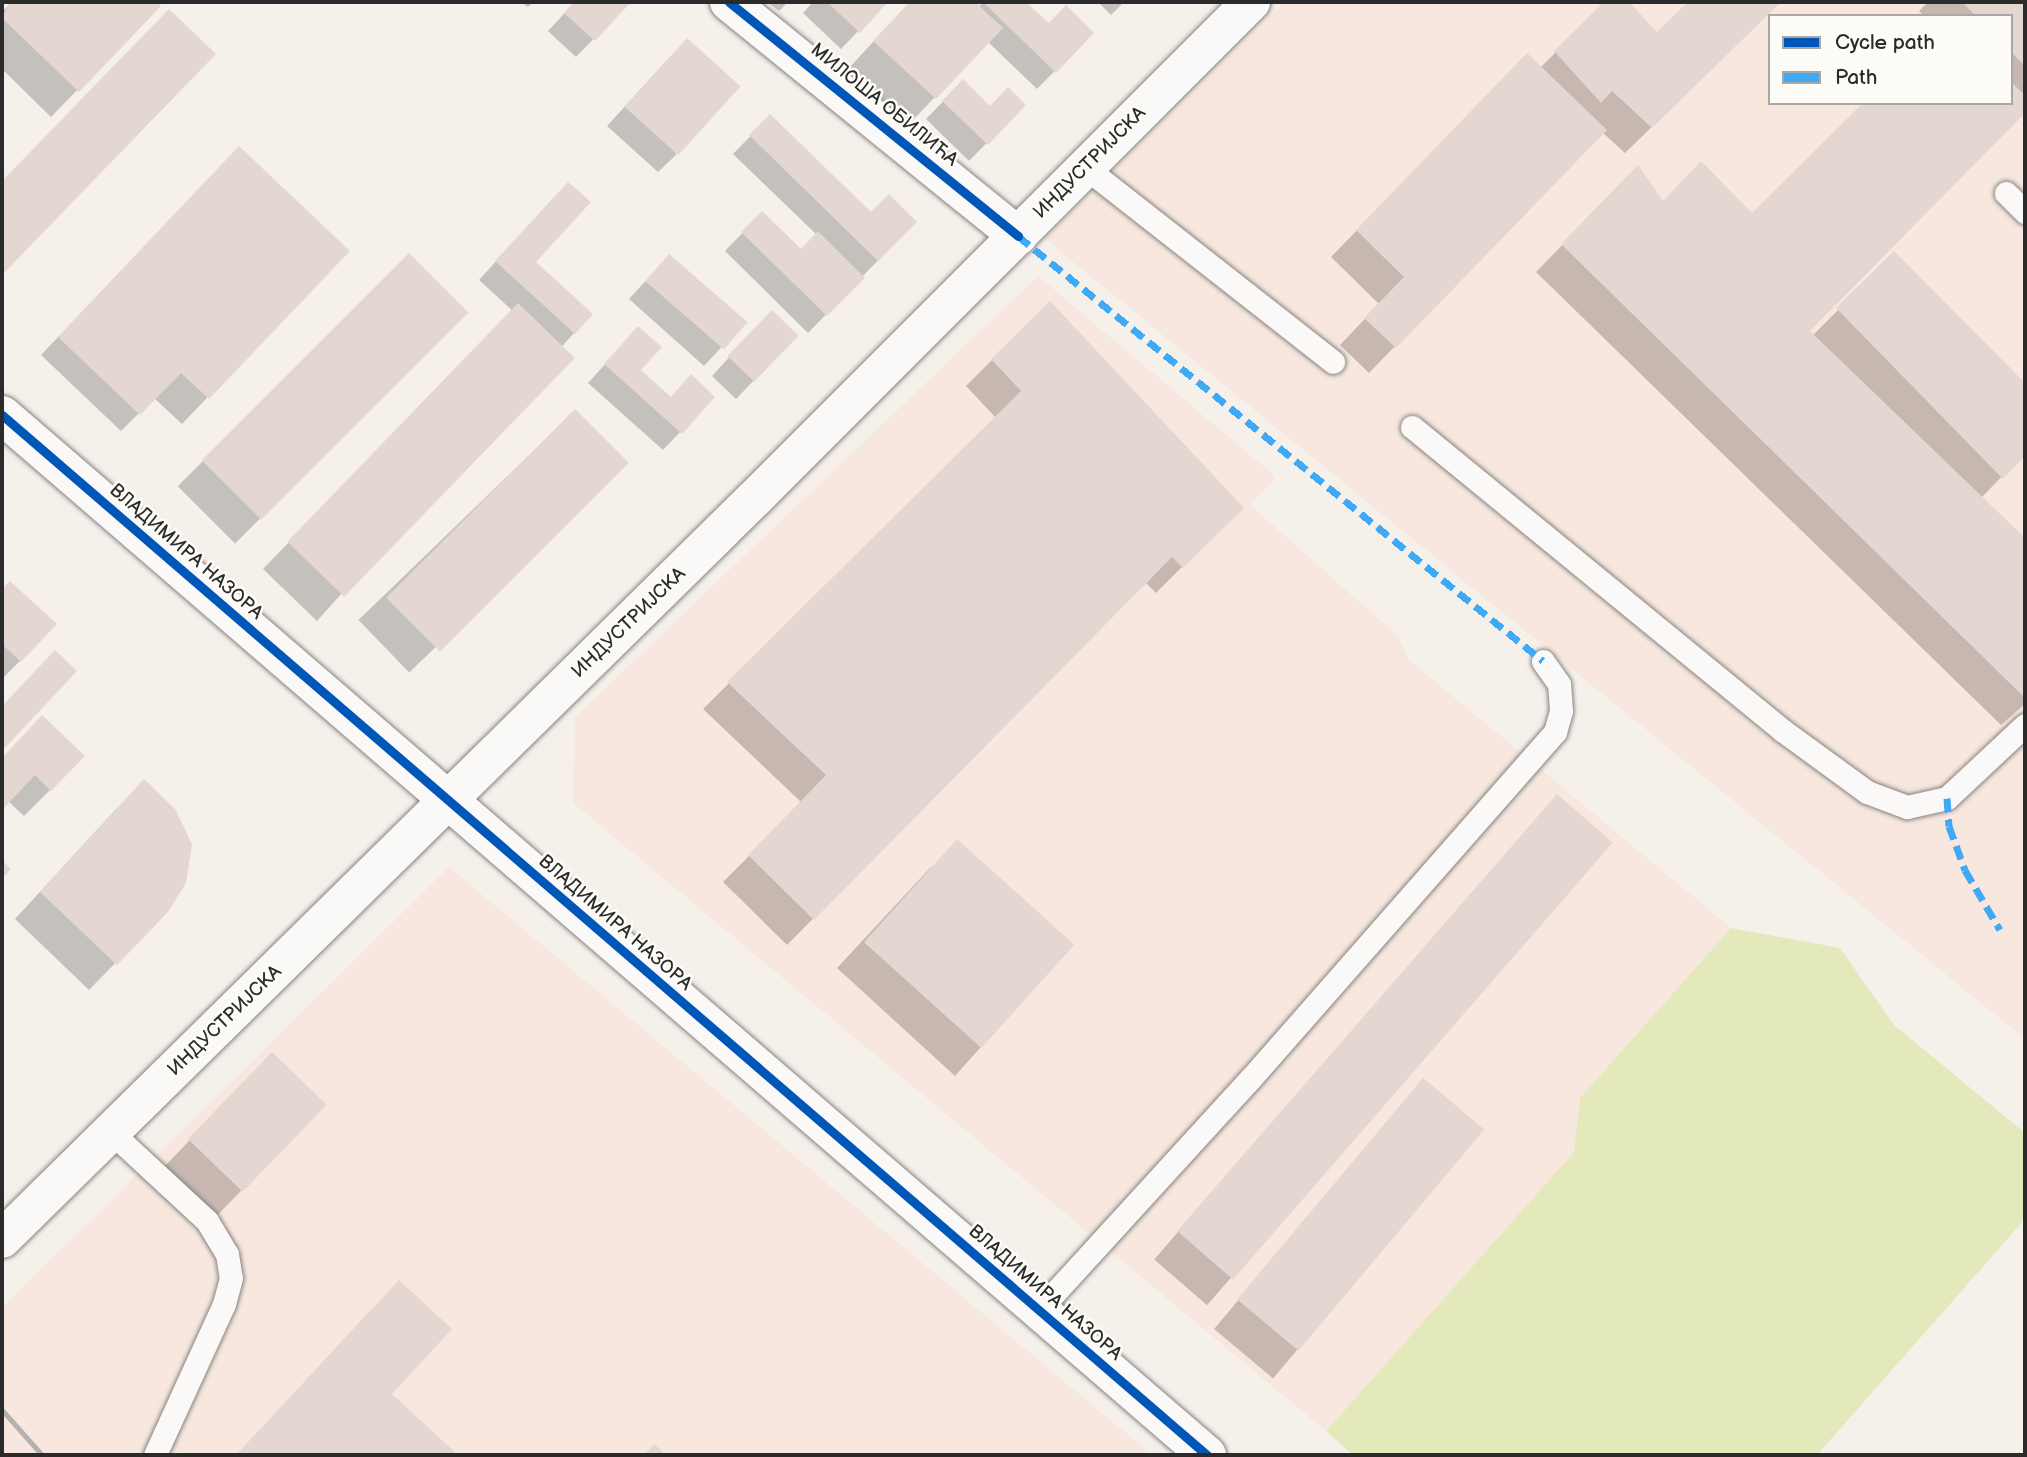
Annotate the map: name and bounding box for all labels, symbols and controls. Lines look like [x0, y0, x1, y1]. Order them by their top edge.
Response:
legend [1768, 14, 2013, 105]
text: Cycle path [1835, 30, 1935, 55]
street label: МИЛОША ОБИЛИЋА [806, 39, 962, 171]
text: Path [1835, 65, 1877, 90]
street label: ИНДУСТРИЈСКА [1029, 102, 1151, 224]
street label: ВЛАДИМИРА НАЗОРА [105, 479, 267, 625]
street label: ИНДУСТРИЈСКА [567, 563, 691, 683]
street label: ВЛАДИМИРА НАЗОРА [534, 850, 696, 996]
street label: ИНДУСТРИЈСКА [163, 961, 287, 1081]
street label: ВЛАДИМИРА НАЗОРА [964, 1220, 1126, 1366]

